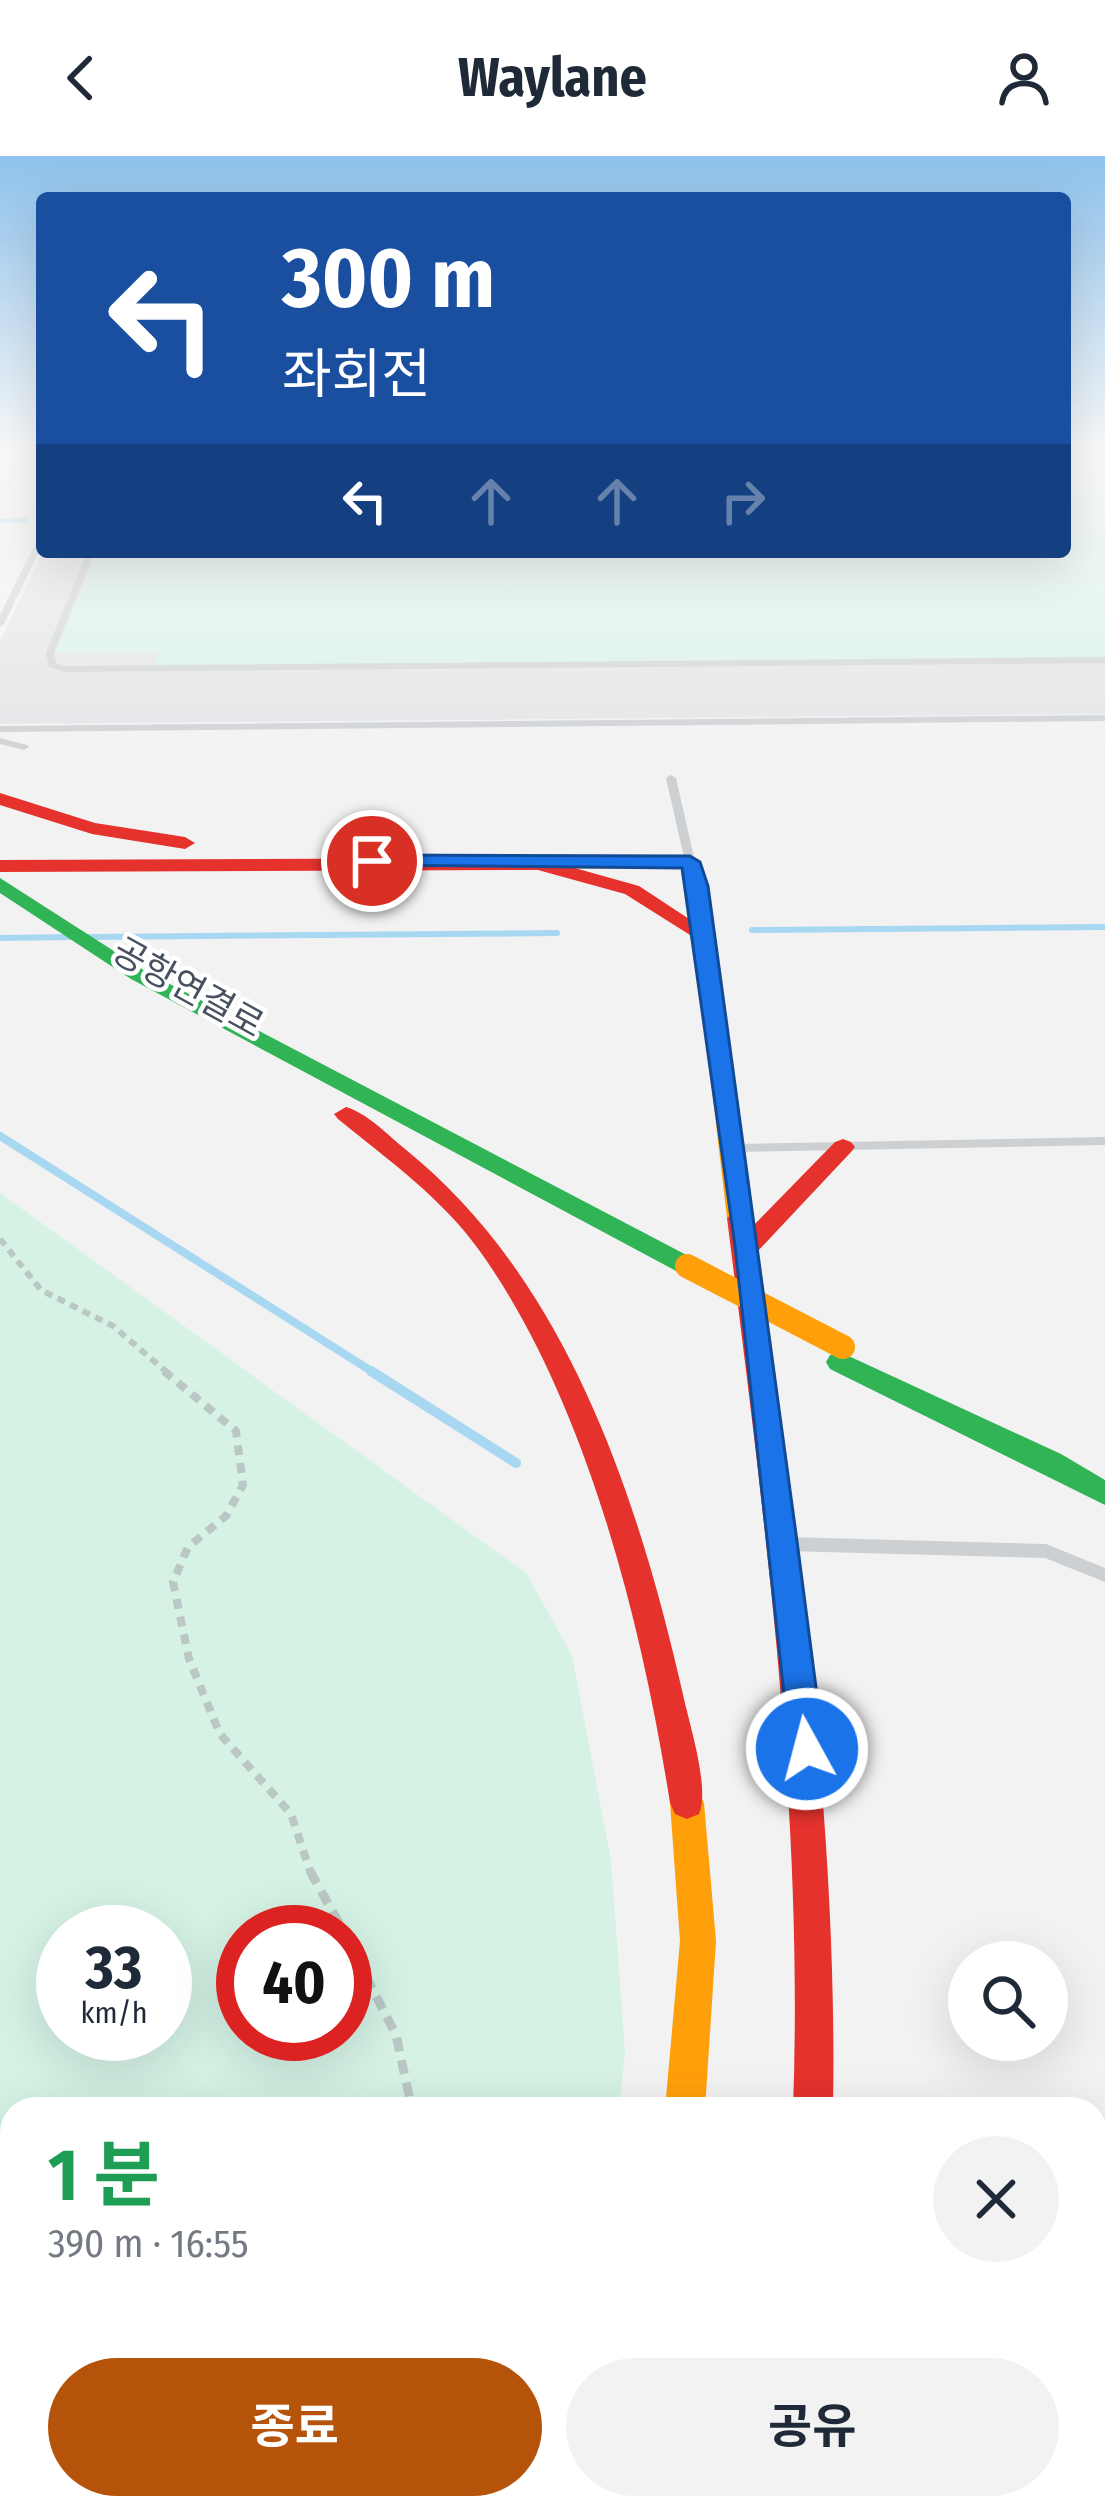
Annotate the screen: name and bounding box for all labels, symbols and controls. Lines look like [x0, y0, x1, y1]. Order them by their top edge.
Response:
icon: back [48, 45, 114, 111]
icon: person [991, 45, 1057, 111]
text: Waylane [458, 46, 647, 110]
text: 300 m [282, 228, 495, 329]
icon: left [84, 240, 240, 396]
text: 좌회전 [282, 343, 431, 407]
icon: left [332, 468, 398, 534]
icon: ahead [458, 468, 524, 534]
icon: ahead [584, 468, 650, 534]
icon: right [710, 468, 776, 534]
pin [321, 810, 423, 912]
icon: arrive [339, 828, 405, 894]
street label: 공항연결로 [105, 929, 271, 1047]
position arrow [744, 1686, 870, 1812]
speed limit sign: 40 [216, 1905, 372, 2061]
text: 33 [86, 1932, 142, 2004]
map controls [948, 1941, 1068, 2061]
button: search [948, 1941, 1068, 2061]
text: km/h [81, 1995, 147, 2031]
text: 1 분 [48, 2133, 160, 2219]
button: close [933, 2136, 1059, 2262]
text: 390 m · 16:55 [48, 2221, 249, 2267]
button: 종료 [48, 2358, 542, 2496]
button: 공유 [566, 2358, 1059, 2496]

